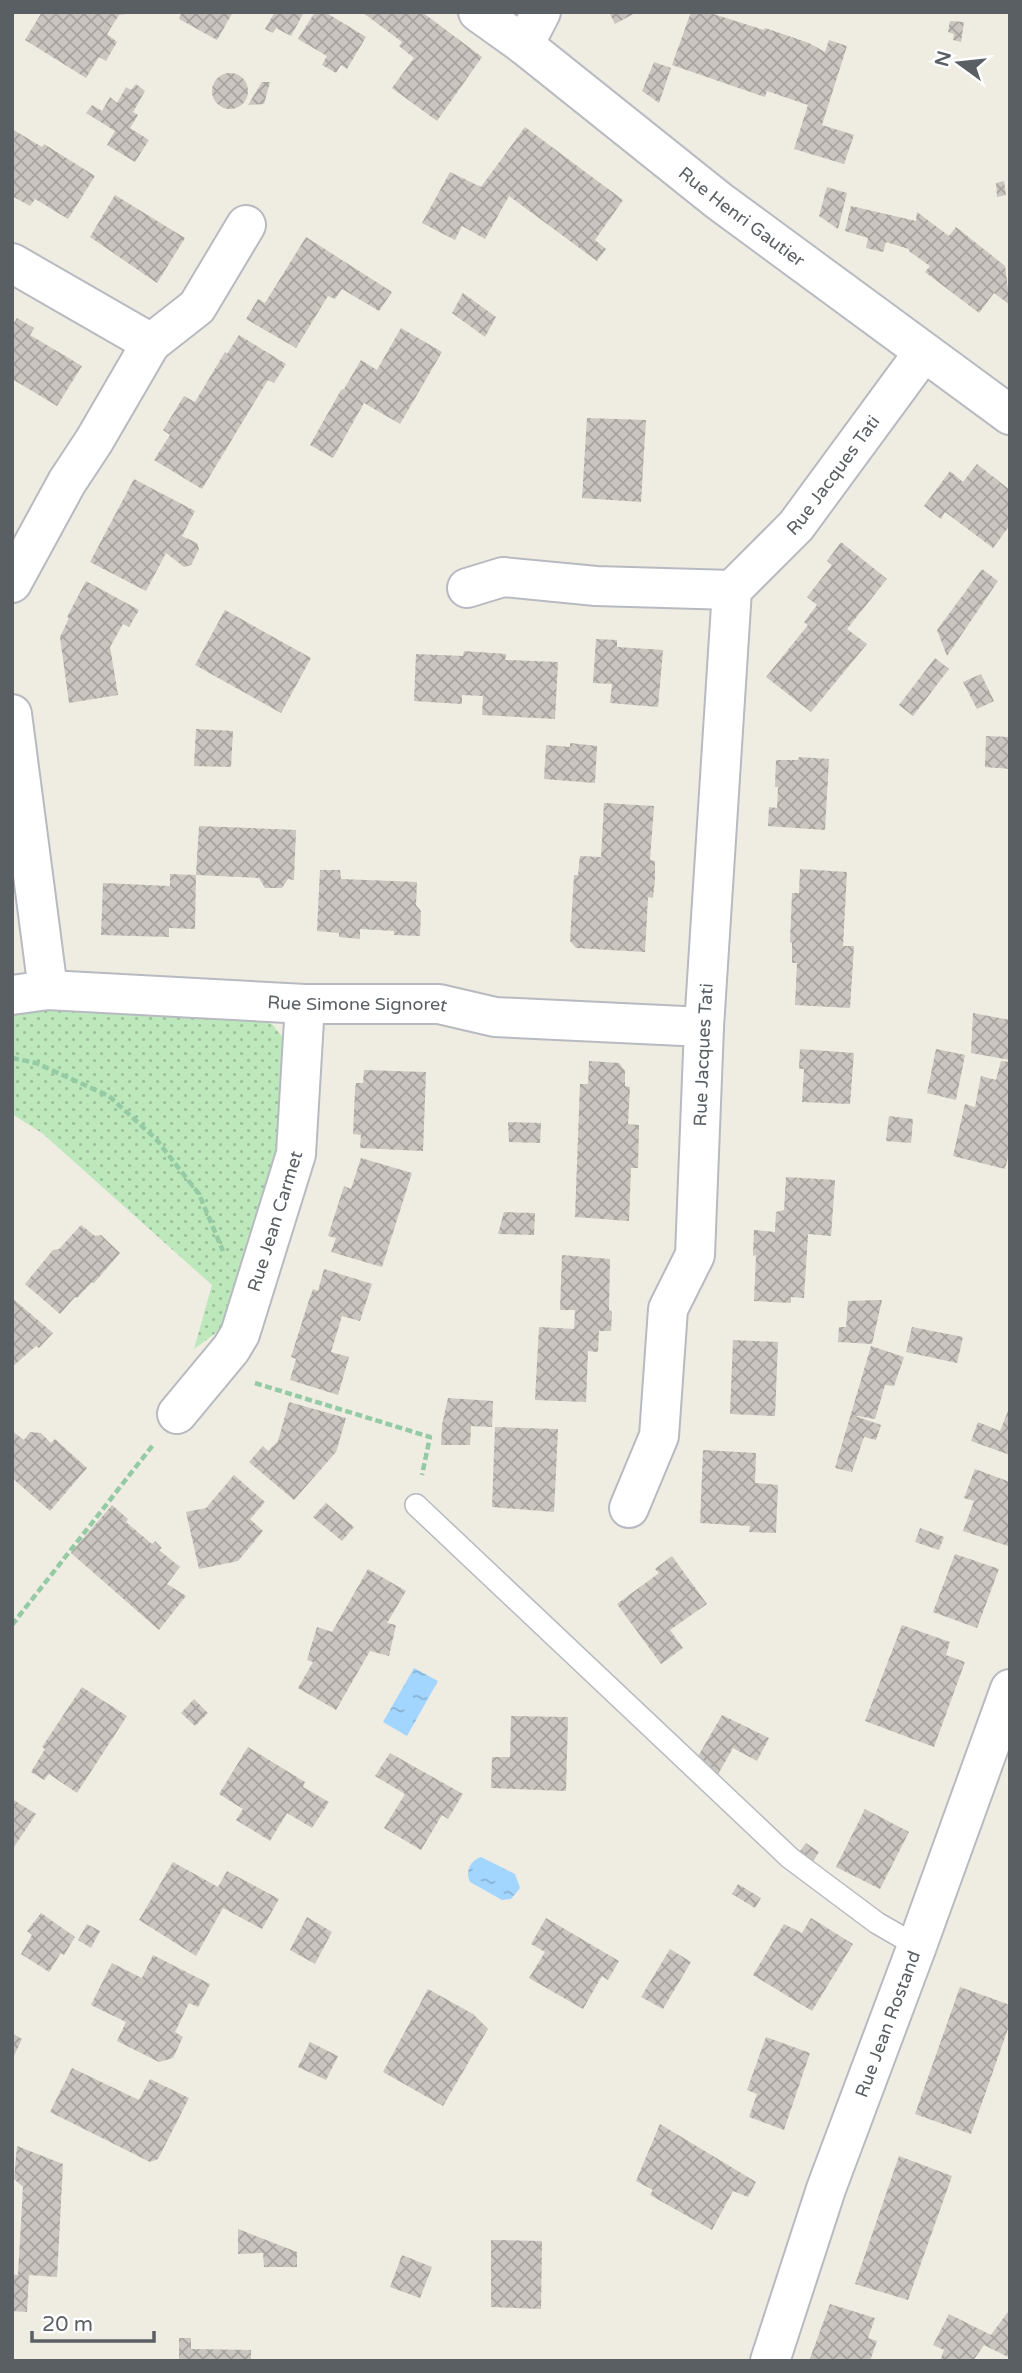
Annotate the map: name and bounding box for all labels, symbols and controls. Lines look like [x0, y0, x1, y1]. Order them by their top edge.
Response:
north arrow [924, 28, 994, 98]
text: N [931, 49, 956, 69]
street label: Rue Henri Gautier [674, 162, 809, 271]
street label: Rue Jacques Tati [782, 411, 884, 540]
street label: Rue Jacques Tati [689, 983, 718, 1127]
street label: Rue Simone Signoret [267, 991, 450, 1017]
street label: Rue Jean Carmet [243, 1148, 307, 1294]
street label: Rue Jean Rostand [850, 1948, 925, 2100]
scale bar [32, 2300, 154, 2344]
text: 20 m [42, 2312, 93, 2337]

